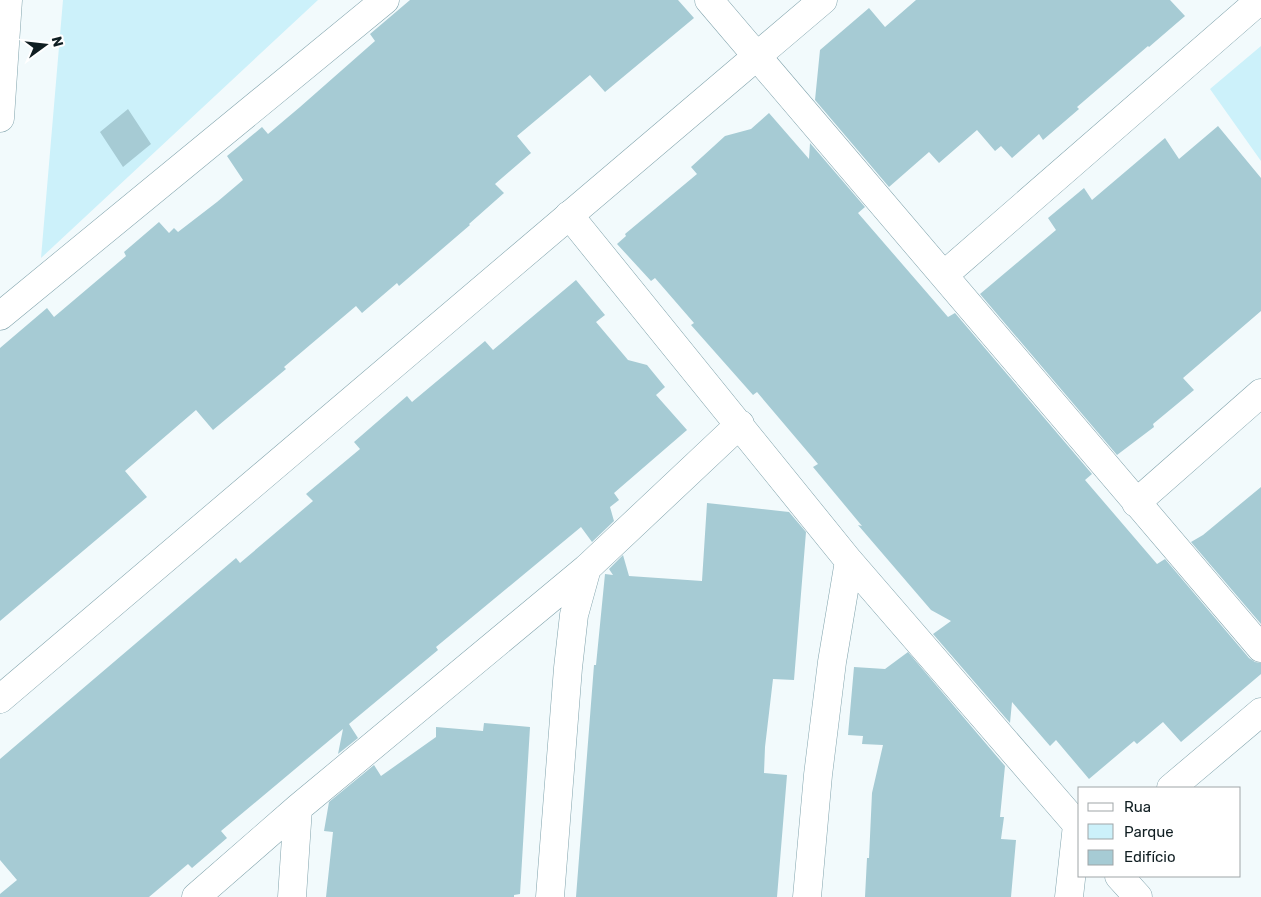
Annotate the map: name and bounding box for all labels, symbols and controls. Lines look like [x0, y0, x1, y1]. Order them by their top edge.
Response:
north arrow [20, 20, 70, 70]
text: N [48, 35, 67, 49]
legend [1078, 787, 1241, 877]
text: Rua [1124, 798, 1151, 816]
text: Parque [1124, 823, 1174, 841]
text: Edifício [1124, 848, 1176, 866]

